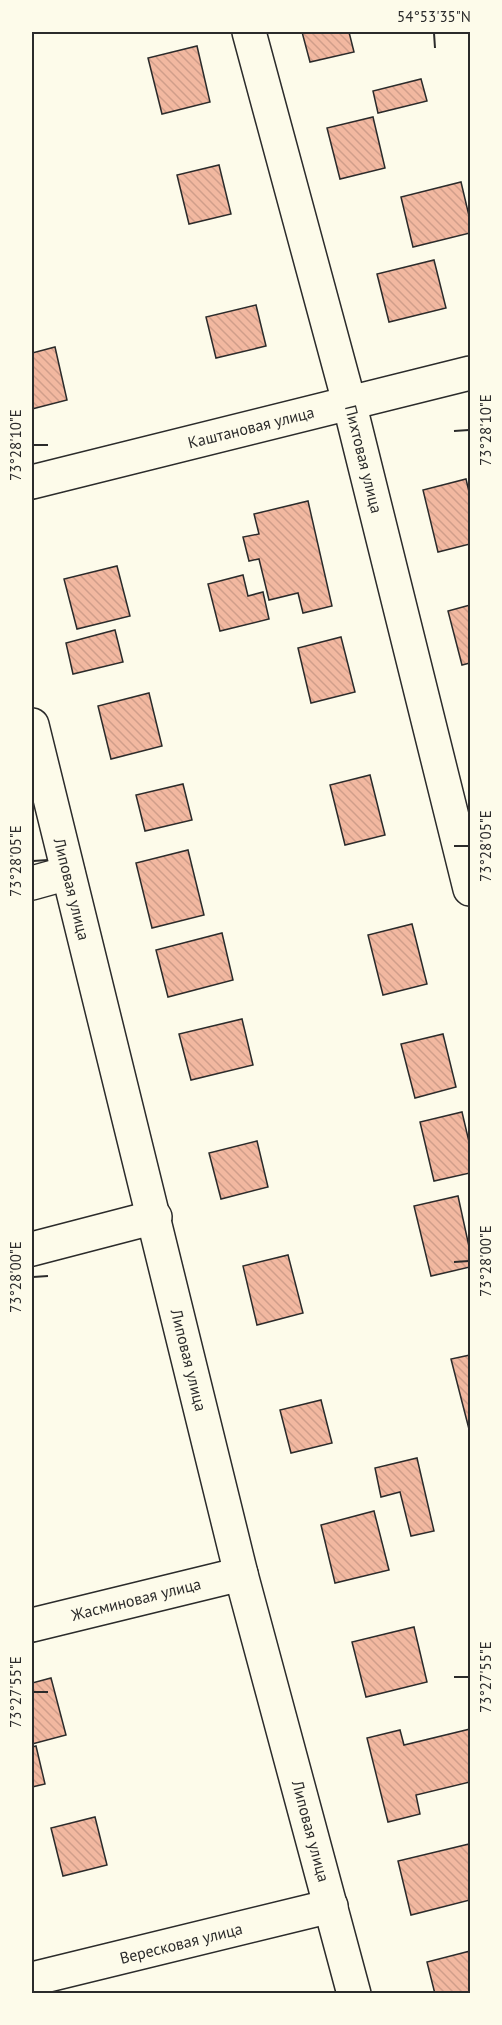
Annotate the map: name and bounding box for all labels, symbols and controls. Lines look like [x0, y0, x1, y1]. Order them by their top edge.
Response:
text: 54°53'35"N [397, 7, 471, 26]
text: 73°28'10"E [476, 394, 495, 466]
street label: Каштановая улица [186, 402, 316, 452]
street label: Пихтовая улица [341, 403, 387, 515]
text: 73°28'10"E [6, 409, 25, 481]
text: 73°28'05"E [476, 810, 495, 882]
text: 73°28'05"E [6, 825, 25, 897]
street label: Липовая улица [49, 835, 94, 942]
text: 73°28'00"E [476, 1225, 495, 1297]
text: 73°28'00"E [6, 1241, 25, 1313]
street label: Липовая улица [166, 1306, 211, 1413]
street label: Жасминовая улица [68, 1573, 203, 1625]
text: 73°27'55"E [476, 1641, 495, 1713]
text: 73°27'55"E [6, 1656, 25, 1728]
street label: Липовая улица [288, 1777, 334, 1884]
street label: Вересковая улица [118, 1918, 244, 1968]

